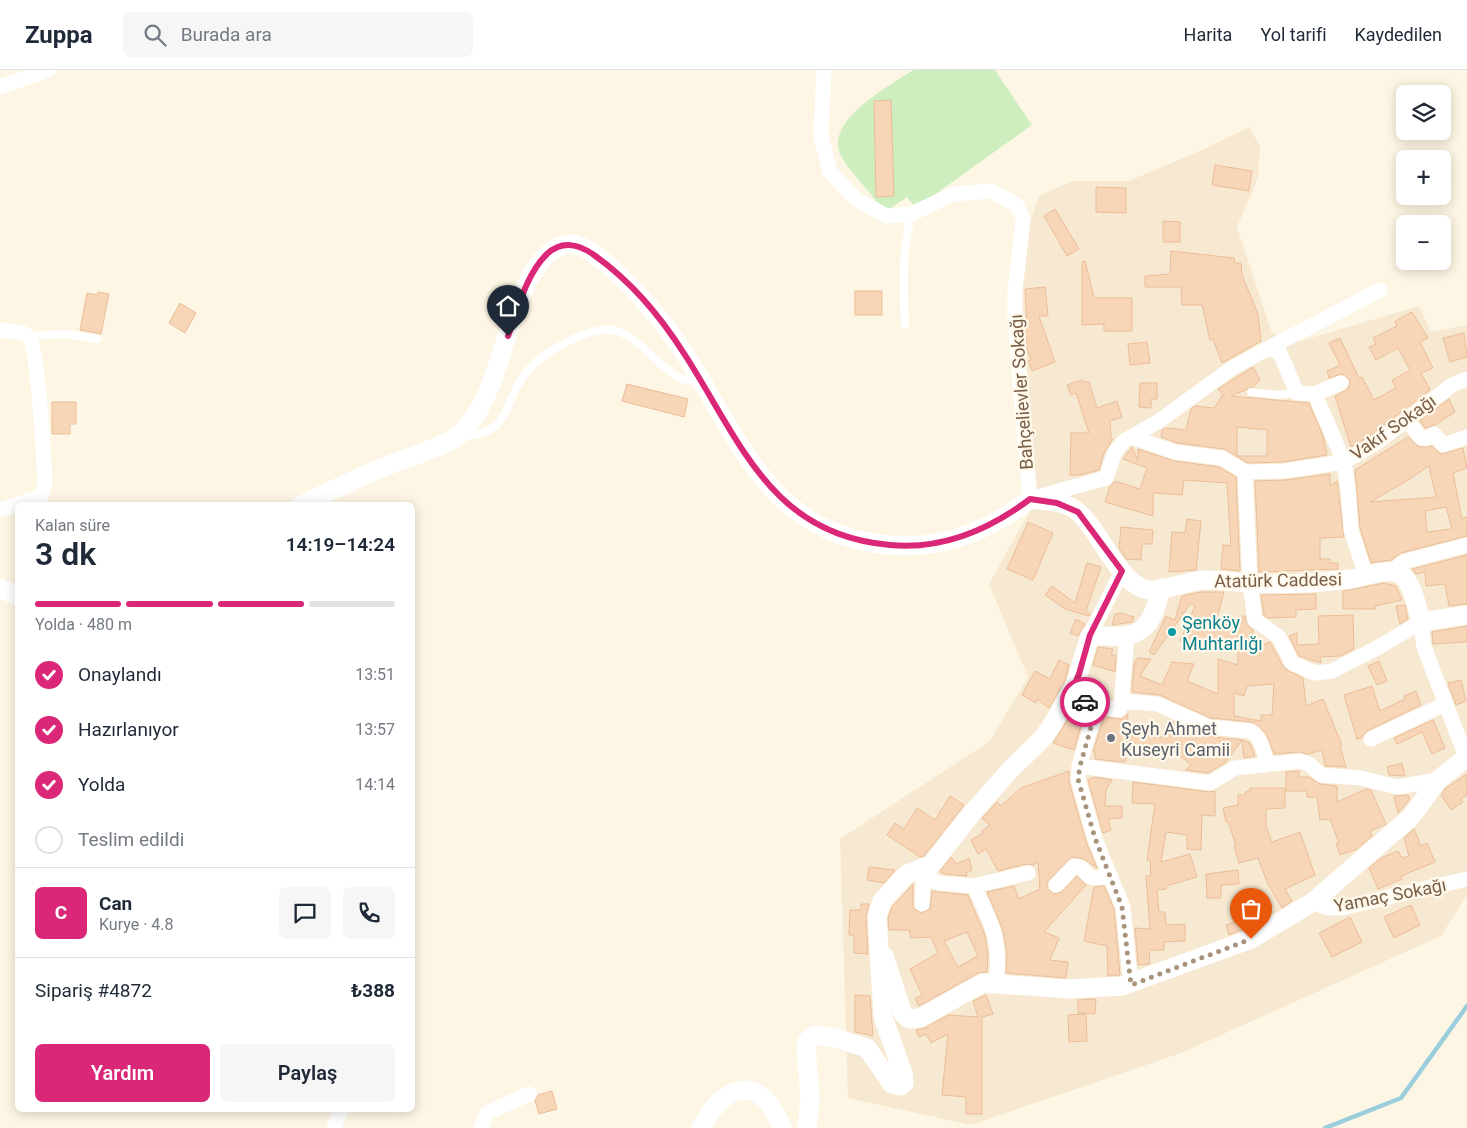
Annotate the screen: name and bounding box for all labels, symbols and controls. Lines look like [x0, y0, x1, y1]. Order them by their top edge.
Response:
search box [123, 12, 473, 57]
text: Zuppa [25, 21, 93, 49]
icon: search [141, 21, 169, 49]
text: Burada ara [181, 23, 272, 46]
text: Harita [1184, 24, 1232, 45]
text: Yol tarifi [1260, 24, 1327, 45]
text: Kaydedilen [1355, 24, 1442, 45]
map controls [1396, 85, 1451, 270]
button: layers [1396, 85, 1451, 140]
button: + [1396, 150, 1451, 205]
button: − [1396, 215, 1451, 270]
pin [487, 285, 529, 336]
icon: home [494, 292, 522, 320]
street label: Bahçelievler Sokağı [1005, 314, 1037, 470]
street label: Vakıf Sokağı [1346, 390, 1440, 464]
text: Kalan süre [35, 516, 110, 535]
text: 14:19–14:24 [286, 533, 395, 556]
text: 3 dk [35, 535, 96, 573]
street label: Atatürk Caddesi [1214, 568, 1342, 592]
place label: Şenköy Muhtarlığı [1182, 612, 1263, 654]
text: Yolda · 480 m [35, 615, 132, 634]
marker: Şenköy Muhtarlığı [1166, 626, 1178, 638]
icon: check [35, 661, 63, 689]
text: Onaylandı [78, 663, 162, 686]
text: 13:51 [355, 665, 395, 684]
courier [1060, 677, 1110, 727]
icon: car [1071, 688, 1099, 716]
icon: check [35, 716, 63, 744]
text: Hazırlanıyor [78, 718, 179, 741]
place label: Şeyh Ahmet Kuseyri Camii [1121, 718, 1230, 760]
text: 13:57 [355, 720, 395, 739]
marker: Şeyh Ahmet Kuseyri Camii [1105, 732, 1117, 744]
icon: check [35, 771, 63, 799]
text: Yolda [78, 773, 125, 796]
text: 14:14 [355, 775, 395, 794]
text: Teslim edildi [78, 828, 184, 851]
street label: Yamaç Sokağı [1332, 874, 1448, 916]
button: chat [279, 887, 331, 939]
button: phone [343, 887, 395, 939]
pin [1230, 888, 1272, 939]
text: Can [99, 892, 132, 915]
icon: bag [1237, 895, 1265, 923]
text: C [55, 901, 67, 924]
text: Kurye · 4.8 [99, 915, 174, 934]
text: Sipariş #4872 [35, 979, 152, 1002]
text: ₺388 [351, 979, 395, 1002]
button: Yardım [35, 1044, 210, 1102]
button: Paylaş [220, 1044, 395, 1102]

